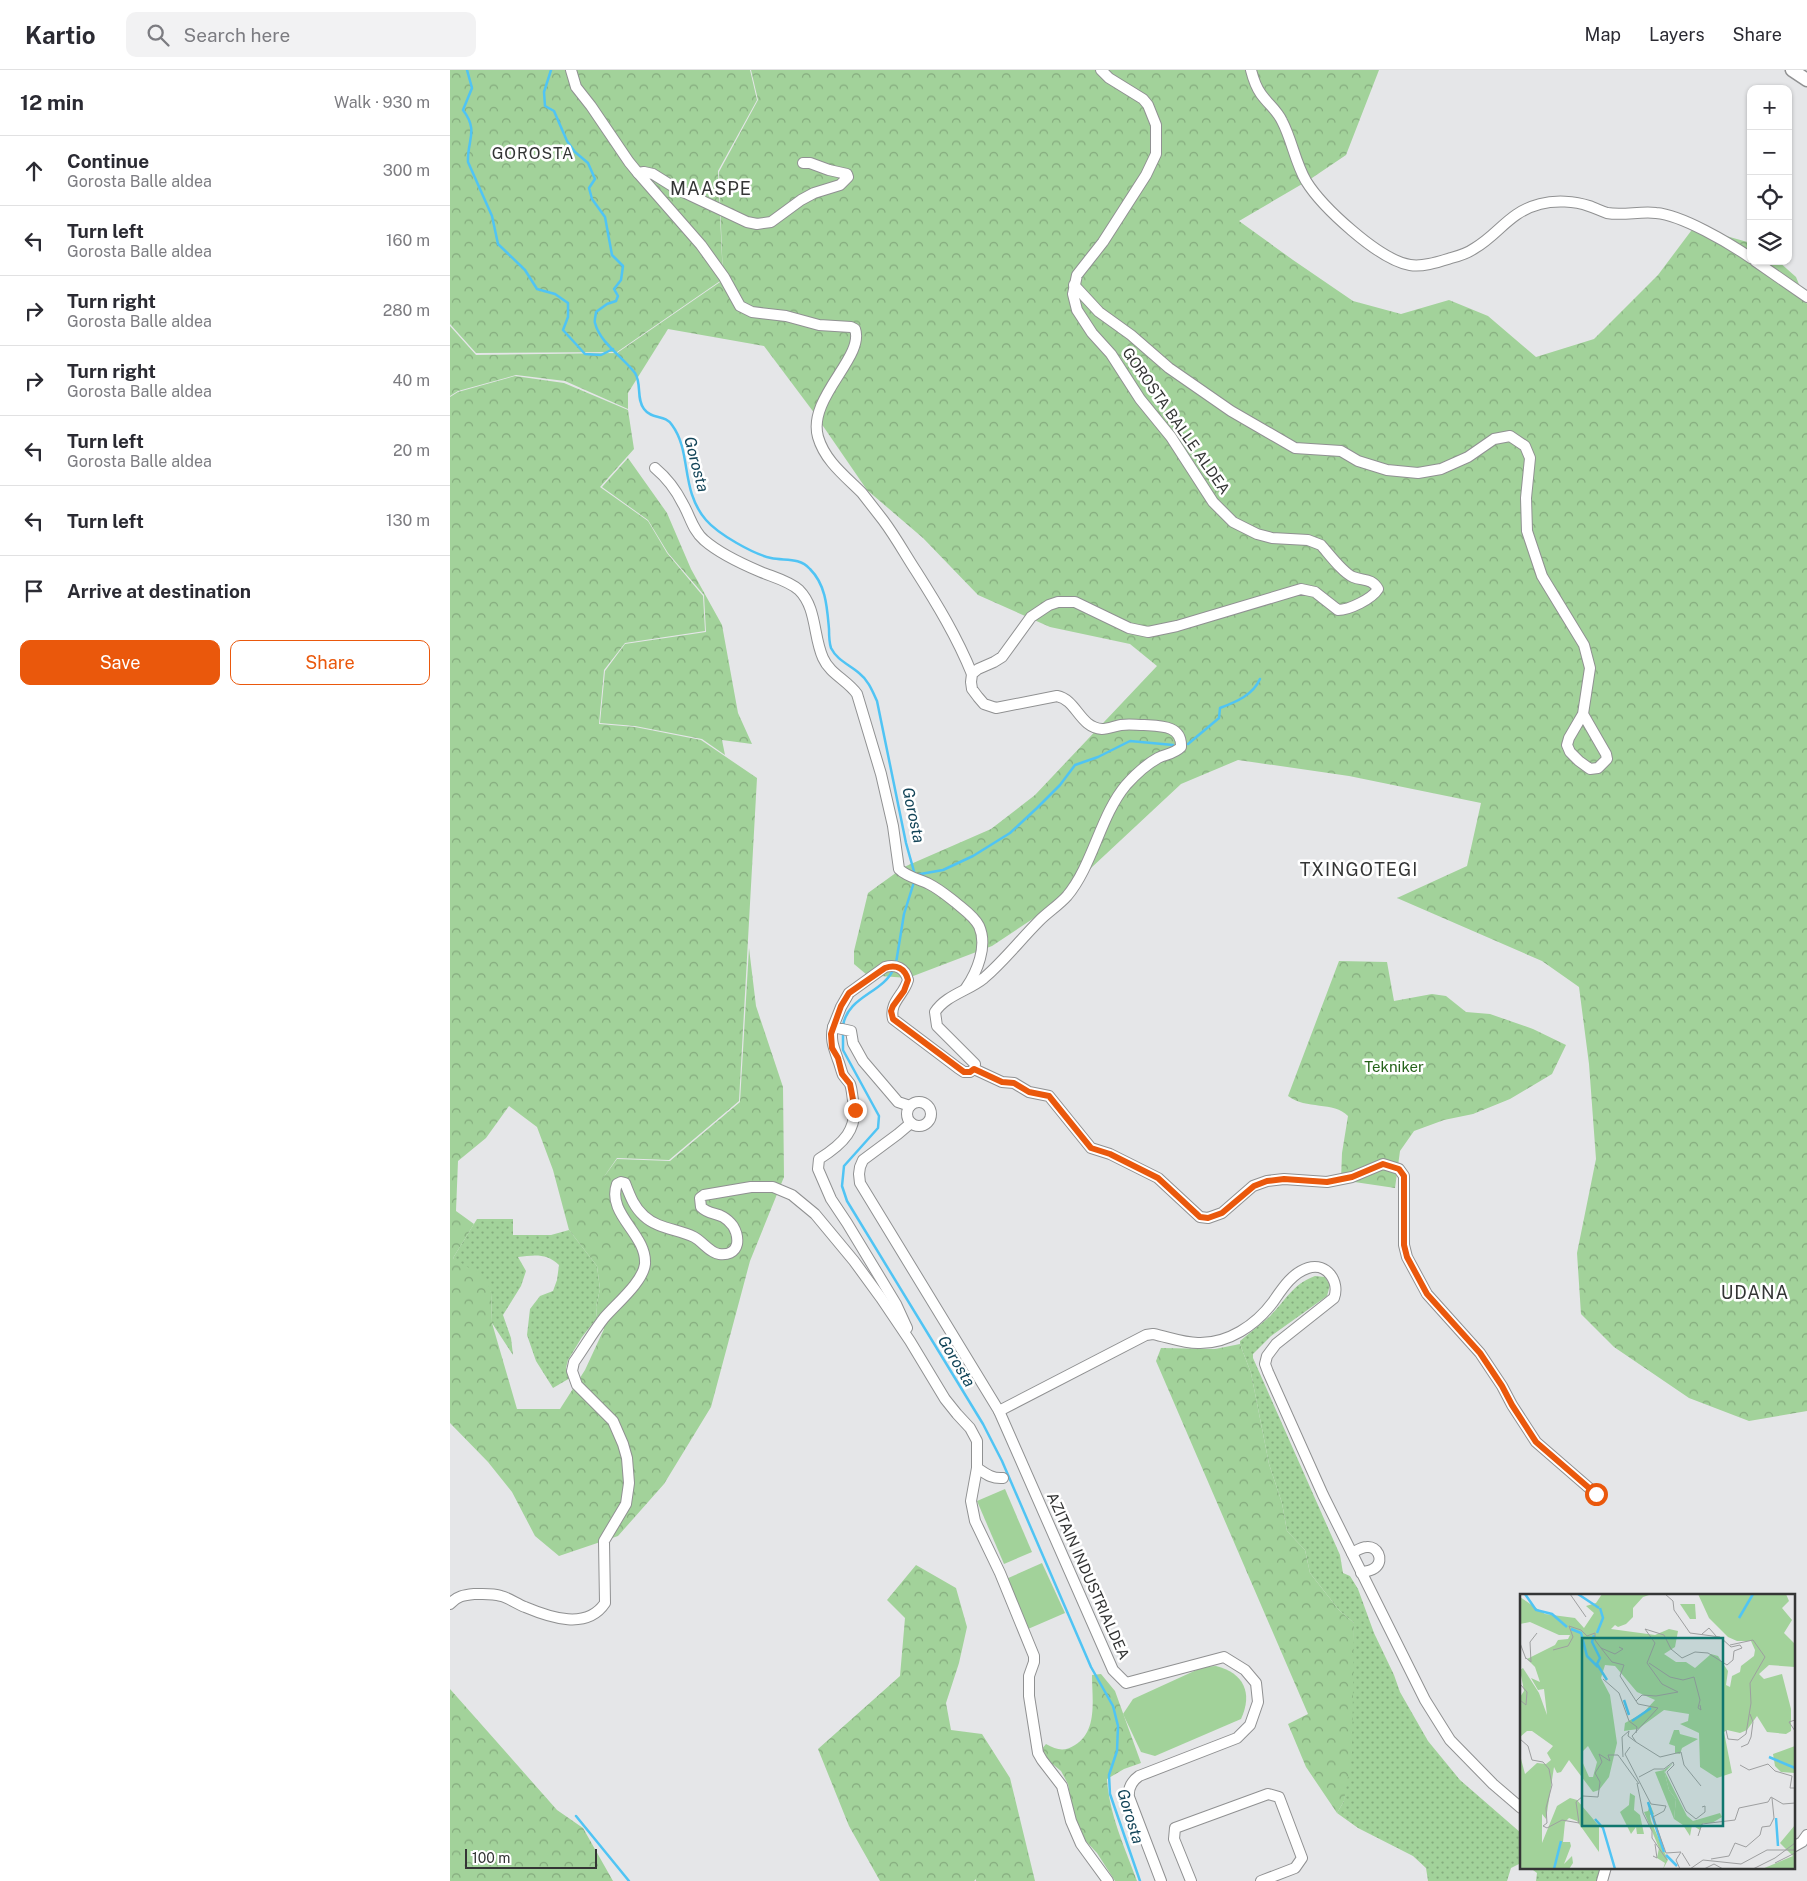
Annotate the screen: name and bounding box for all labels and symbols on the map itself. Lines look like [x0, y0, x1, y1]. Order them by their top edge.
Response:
district label: GOROSTA [492, 144, 574, 163]
district label: MAASPE [670, 178, 752, 199]
street label: GOROSTA BALLE ALDEA [1119, 344, 1234, 498]
water label: Gorosta [680, 434, 713, 494]
water label: Gorosta [898, 785, 929, 845]
district label: TXINGOTEGI [1300, 859, 1418, 880]
park label: Tekniker [1364, 1058, 1424, 1075]
route end [844, 1099, 867, 1122]
district label: UDANA [1721, 1282, 1789, 1303]
water label: Gorosta [934, 1332, 979, 1390]
route start [1585, 1483, 1608, 1506]
street label: AZITAIN INDUSTRIALDEA [1044, 1490, 1133, 1662]
inset map [1520, 1594, 1794, 1868]
water label: Gorosta [1113, 1786, 1148, 1846]
scale bar [465, 1846, 598, 1869]

